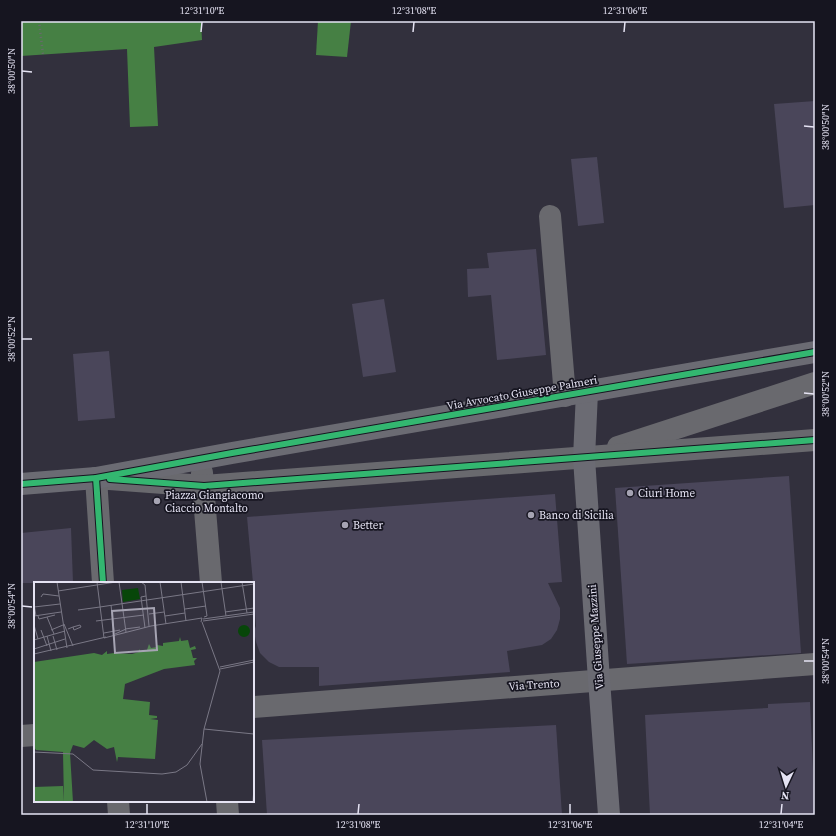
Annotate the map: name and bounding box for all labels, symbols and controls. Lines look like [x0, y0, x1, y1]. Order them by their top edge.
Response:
text: 12°31'10"E [180, 4, 224, 17]
text: 12°31'08"E [392, 4, 436, 17]
text: 12°31'06"E [603, 4, 647, 17]
text: 38°00'50"N [5, 48, 18, 94]
text: 38°00'50"N [819, 104, 832, 150]
text: 38°00'52"N [5, 316, 18, 362]
text: 38°00'52"N [819, 371, 832, 417]
street label: Via Avvocato Giuseppe Palmeri [446, 372, 598, 414]
place label: Ciuri Home [638, 486, 696, 501]
place label: Piazza Giangiacomo Ciaccio Montalto [165, 488, 264, 516]
marker: Ciuri Home [625, 488, 635, 498]
marker: Piazza Giangiacomo Ciaccio Montalto [152, 496, 162, 506]
place label: Banco di Sicilia [539, 508, 614, 523]
marker: Banco di Sicilia [526, 510, 536, 520]
place label: Better [353, 518, 383, 533]
marker: Better [340, 520, 350, 530]
inset map [34, 582, 254, 802]
text: 38°00'54"N [5, 583, 18, 629]
street label: Via Giuseppe Mazzini [585, 584, 607, 690]
text: 38°00'54"N [819, 638, 832, 684]
street label: Via Trento [508, 676, 560, 694]
north arrow [766, 766, 806, 806]
text: N [781, 788, 790, 803]
text: 12°31'10"E [125, 818, 169, 831]
text: 12°31'08"E [336, 818, 380, 831]
text: 12°31'06"E [548, 818, 592, 831]
text: 12°31'04"E [759, 818, 803, 831]

